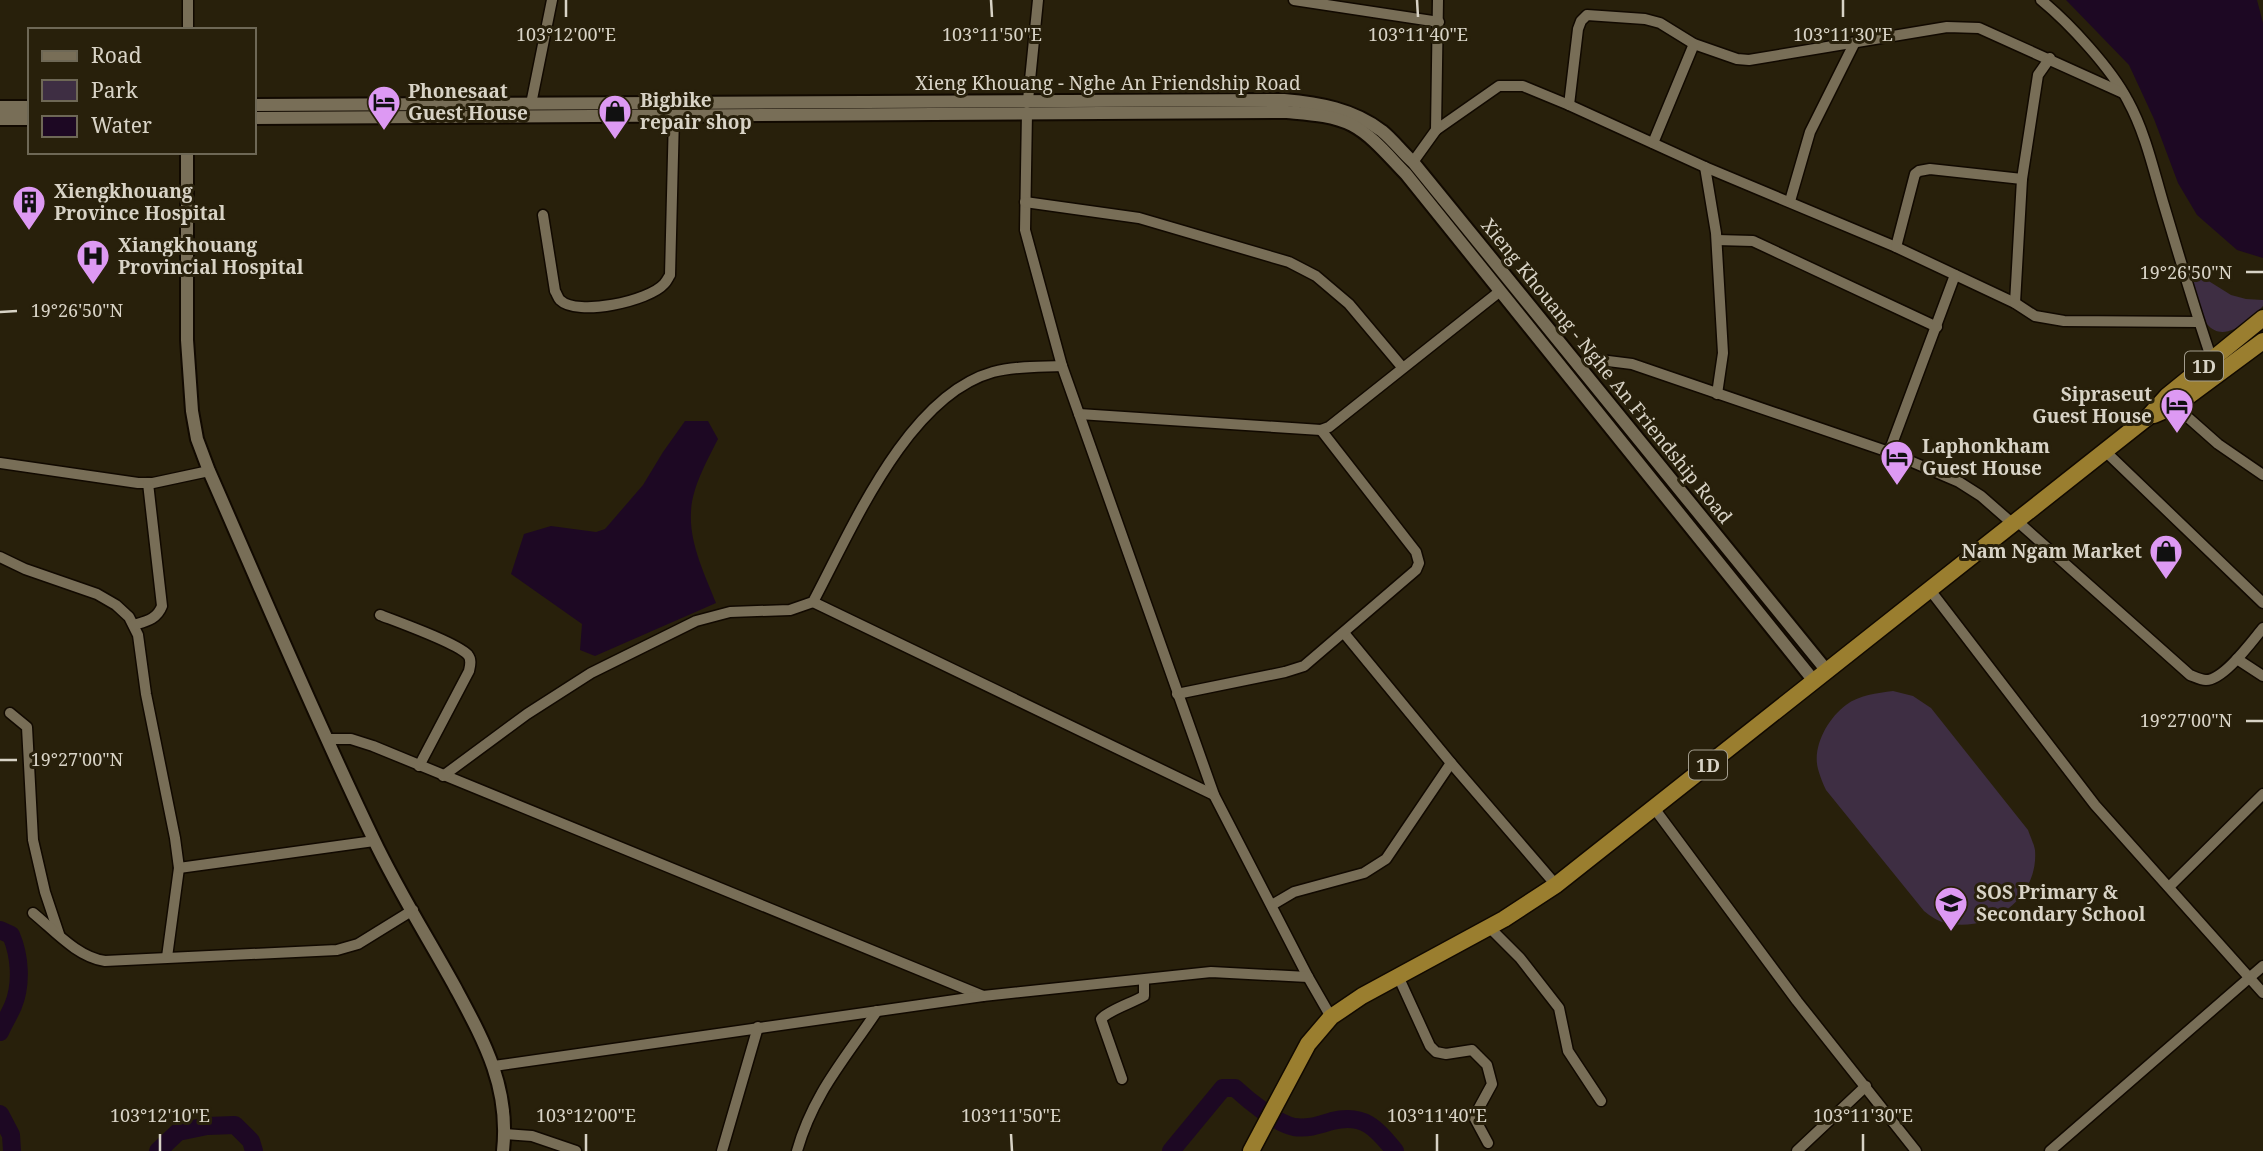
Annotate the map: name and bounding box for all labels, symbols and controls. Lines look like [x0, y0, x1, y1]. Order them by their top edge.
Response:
text: 103°12'00"E [516, 22, 616, 46]
text: 103°11'50"E [942, 22, 1042, 46]
text: 103°11'40"E [1368, 22, 1468, 46]
text: 103°11'30"E [1793, 22, 1893, 46]
legend [28, 28, 256, 154]
text: Road [91, 41, 142, 69]
street label: Xieng Khouang - Nghe An Friendship Road [915, 70, 1301, 96]
text: Park [91, 76, 138, 104]
place label: Phonesaat Guest House [408, 78, 528, 126]
hotel icon: Phonesaat Guest House [365, 83, 403, 132]
place label: Bigbike repair shop [640, 87, 752, 135]
shop icon: Bigbike repair shop [596, 92, 634, 141]
text: Water [91, 111, 152, 139]
place label: Xiengkhouang Province Hospital [54, 178, 226, 226]
building icon: Xiengkhouang Province Hospital [10, 183, 48, 232]
street label: Xieng Khouang - Nghe An Friendship Road [1476, 213, 1739, 529]
place label: Xiangkhouang Provincial Hospital [118, 232, 304, 280]
hospital icon: Xiangkhouang Provincial Hospital [74, 237, 112, 286]
text: 19°26'50"N [2140, 260, 2233, 284]
text: 19°26'50"N [31, 298, 124, 322]
road number: 1D [2185, 352, 2223, 380]
place label: Sipraseut Guest House [2032, 381, 2152, 429]
hotel icon: Sipraseut Guest House [2158, 386, 2196, 435]
place label: Laphonkham Guest House [1922, 433, 2050, 481]
hotel icon: Laphonkham Guest House [1878, 438, 1916, 487]
shop icon: Nam Ngam Market [2147, 532, 2185, 581]
place label: Nam Ngam Market [1962, 538, 2142, 564]
text: 19°27'00"N [2140, 708, 2233, 732]
text: 19°27'00"N [31, 747, 124, 771]
road number: 1D [1689, 750, 1727, 780]
place label: SOS Primary & Secondary School [1976, 879, 2146, 927]
school or university icon: SOS Primary & Secondary School [1932, 884, 1970, 933]
text: 103°12'10"E [110, 1103, 210, 1127]
text: 103°12'00"E [536, 1103, 636, 1127]
text: 103°11'50"E [961, 1103, 1061, 1127]
text: 103°11'40"E [1387, 1103, 1487, 1127]
text: 103°11'30"E [1813, 1103, 1913, 1127]

